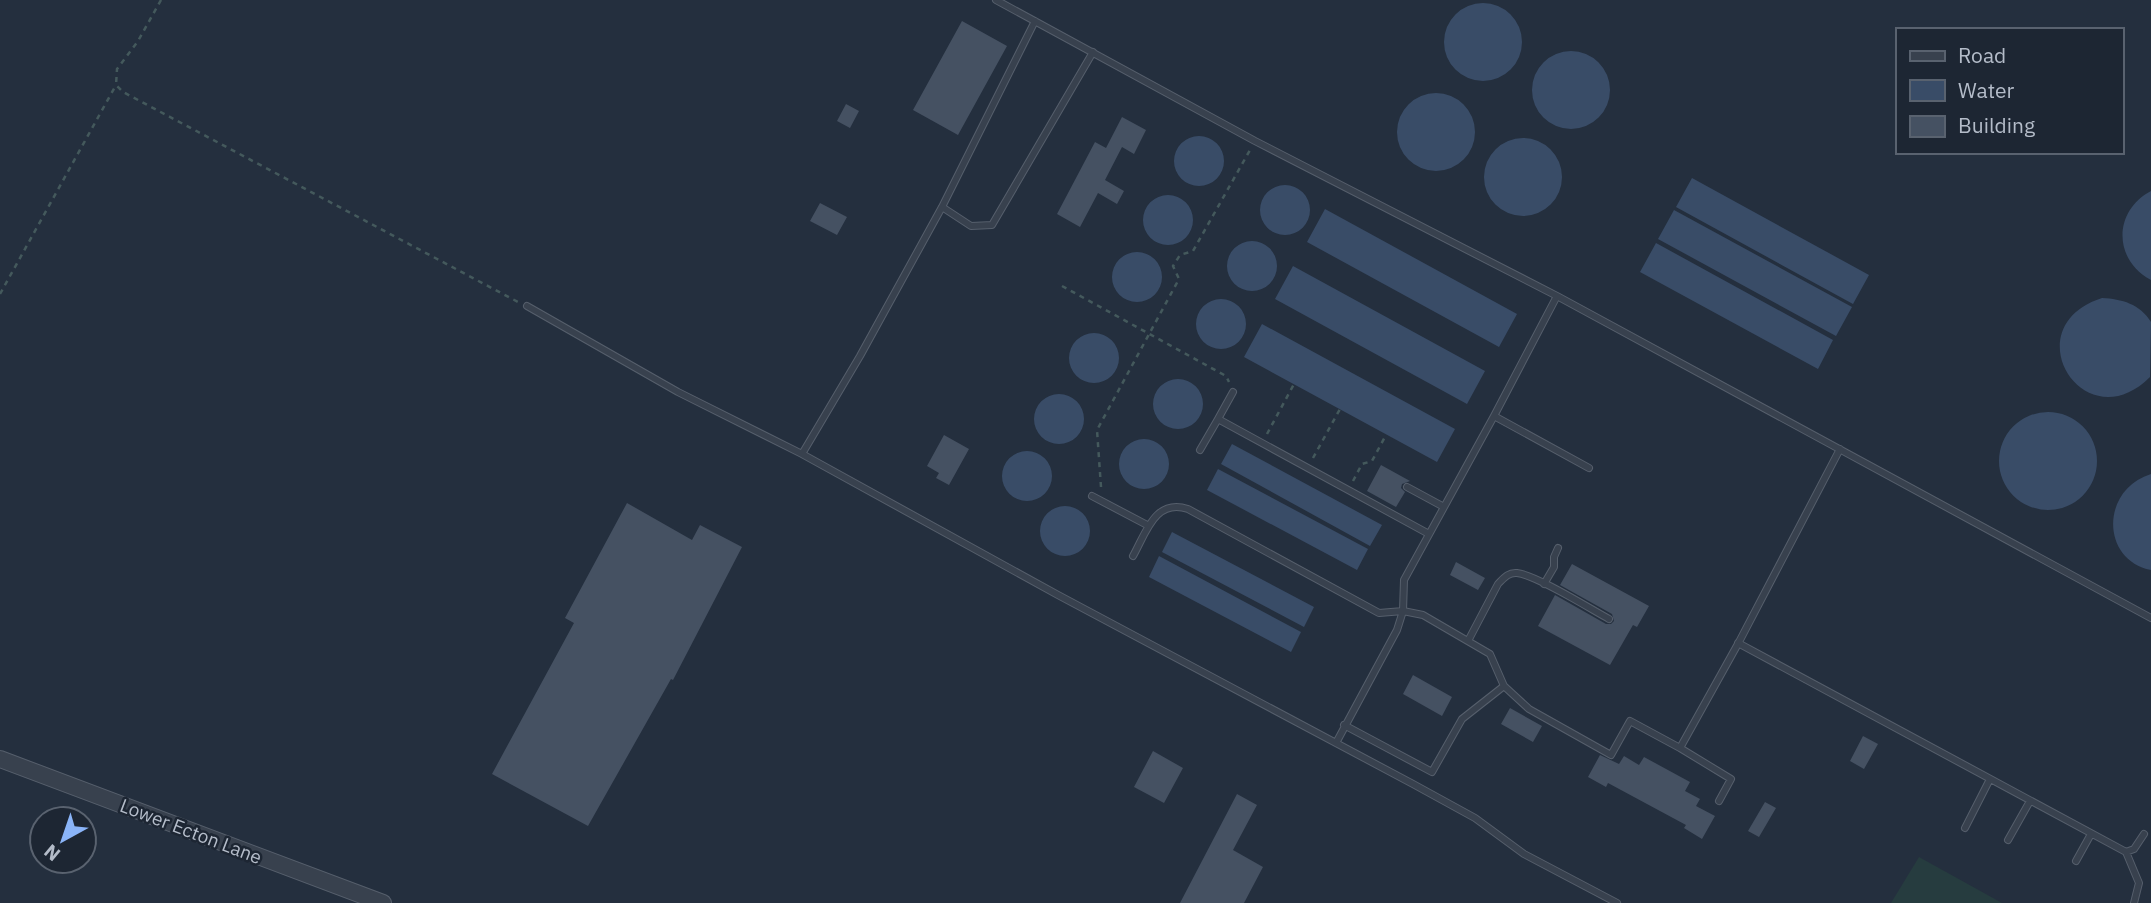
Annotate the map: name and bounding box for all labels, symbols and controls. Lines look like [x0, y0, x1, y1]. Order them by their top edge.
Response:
legend [1896, 28, 2123, 154]
text: Road [1958, 41, 2006, 69]
text: Water [1958, 76, 2015, 104]
text: Building [1958, 111, 2035, 139]
street label: Lower Ecton Lane [117, 793, 265, 869]
north arrow [28, 805, 98, 875]
text: N [39, 839, 65, 867]

